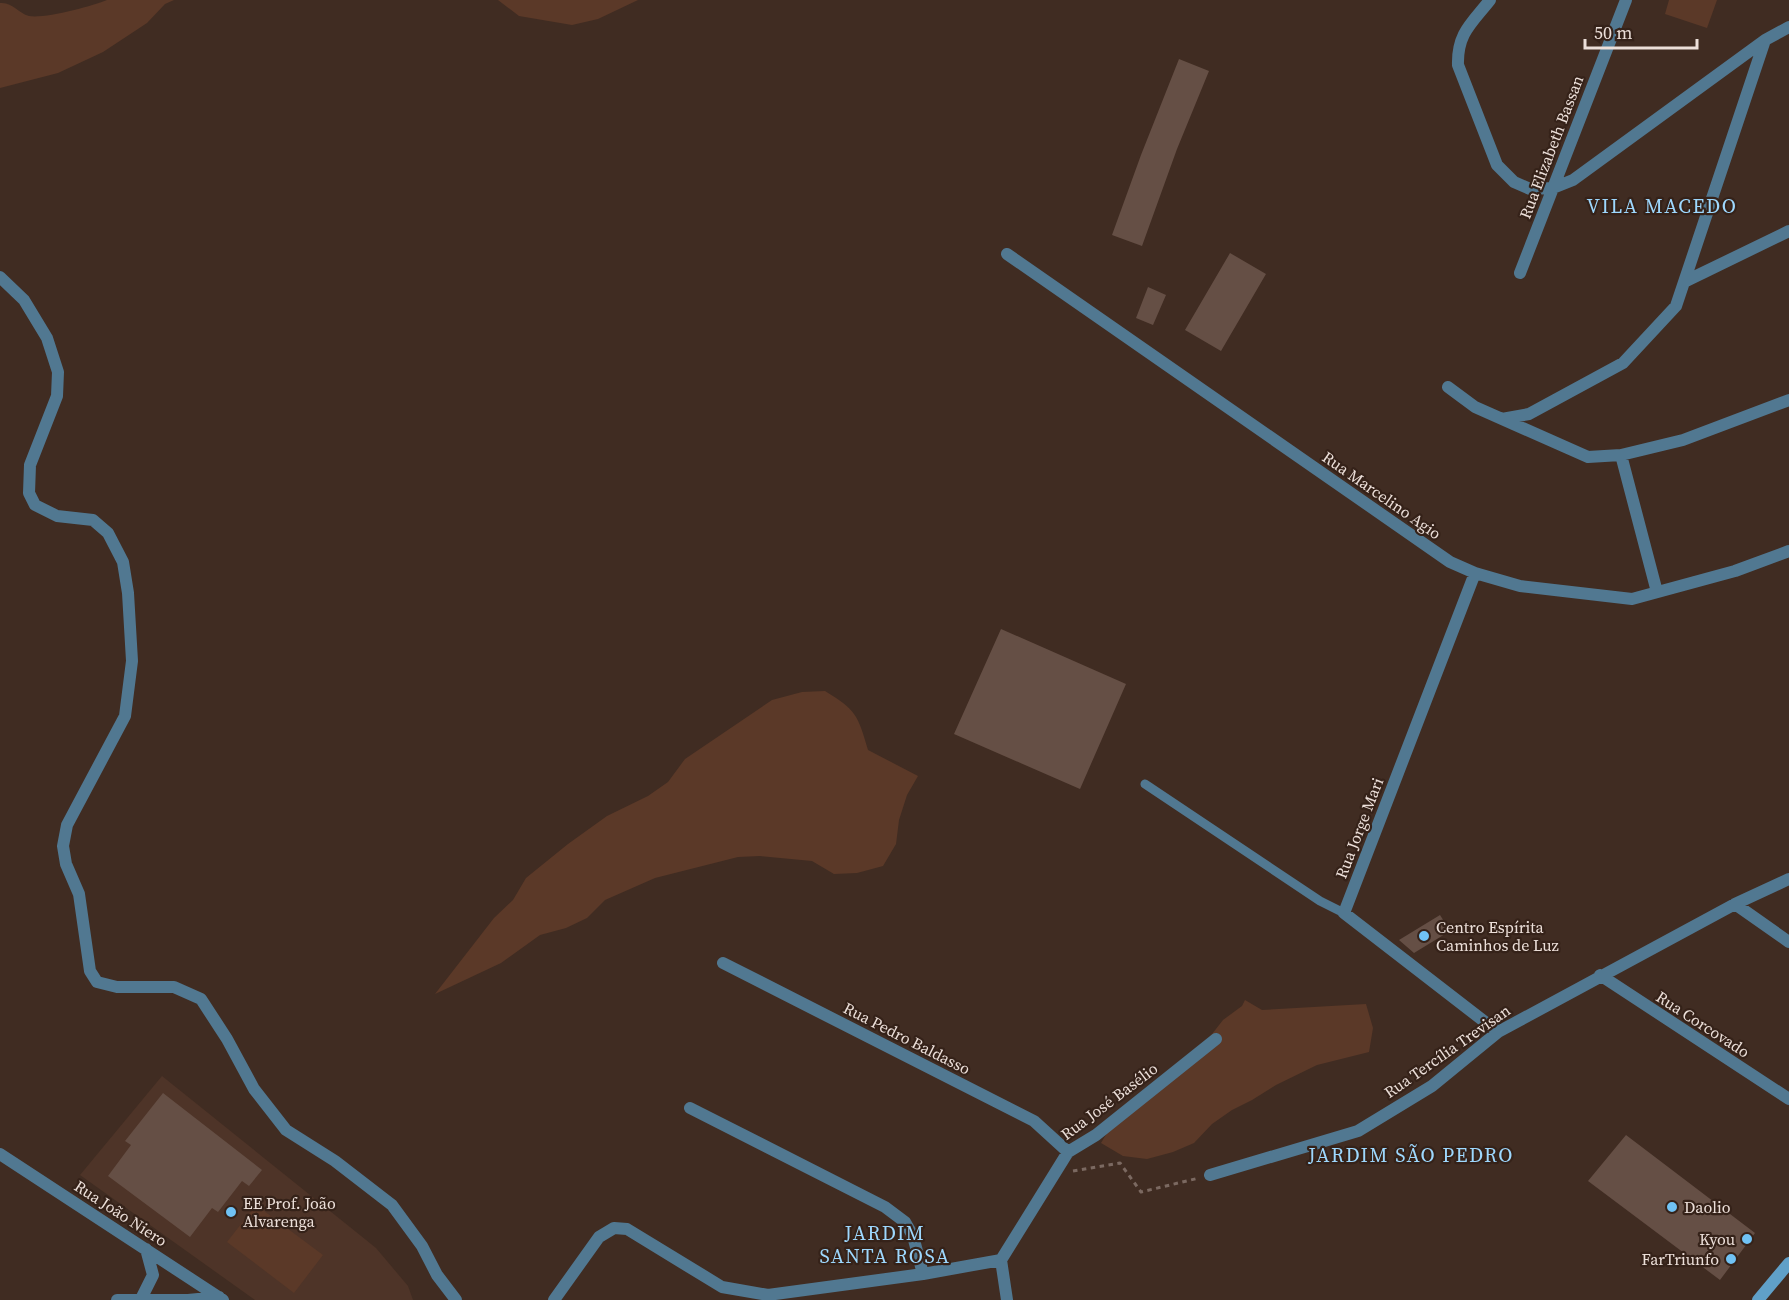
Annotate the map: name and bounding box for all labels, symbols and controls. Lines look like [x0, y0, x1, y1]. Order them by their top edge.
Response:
scale bar [1585, 12, 1698, 50]
text: 50 m [1594, 20, 1632, 45]
street label: Rua Elizabeth Bassan [1514, 72, 1589, 222]
district label: VILA MACEDO [1586, 192, 1738, 220]
street label: Rua Marcelino Agio [1318, 446, 1446, 544]
street label: Rua Jorge Mari [1330, 774, 1388, 882]
place label: Centro Espírita Caminhos de Luz [1436, 916, 1559, 956]
marker: Centro Espírita Caminhos de Luz [1417, 929, 1431, 943]
street label: Rua Corcovado [1652, 986, 1754, 1063]
street label: Rua Pedro Baldasso [840, 997, 974, 1080]
street label: Rua Tercília Trevisan [1379, 999, 1515, 1103]
street label: Rua José Basélio [1056, 1057, 1162, 1145]
district label: JARDIM SÃO PEDRO [1307, 1141, 1514, 1169]
street label: Rua João Niero [70, 1175, 172, 1251]
place label: EE Prof. João Alvarenga [243, 1192, 336, 1232]
place label: Daolio [1684, 1196, 1731, 1218]
marker: Daolio [1665, 1200, 1679, 1214]
marker: EE Prof. João Alvarenga [224, 1205, 238, 1219]
district label: JARDIM SANTA ROSA [819, 1219, 951, 1270]
place label: Kyou [1699, 1228, 1735, 1250]
marker: Kyou [1740, 1232, 1754, 1246]
place label: FarTriunfo [1642, 1248, 1719, 1270]
marker: FarTriunfo [1724, 1252, 1738, 1266]

